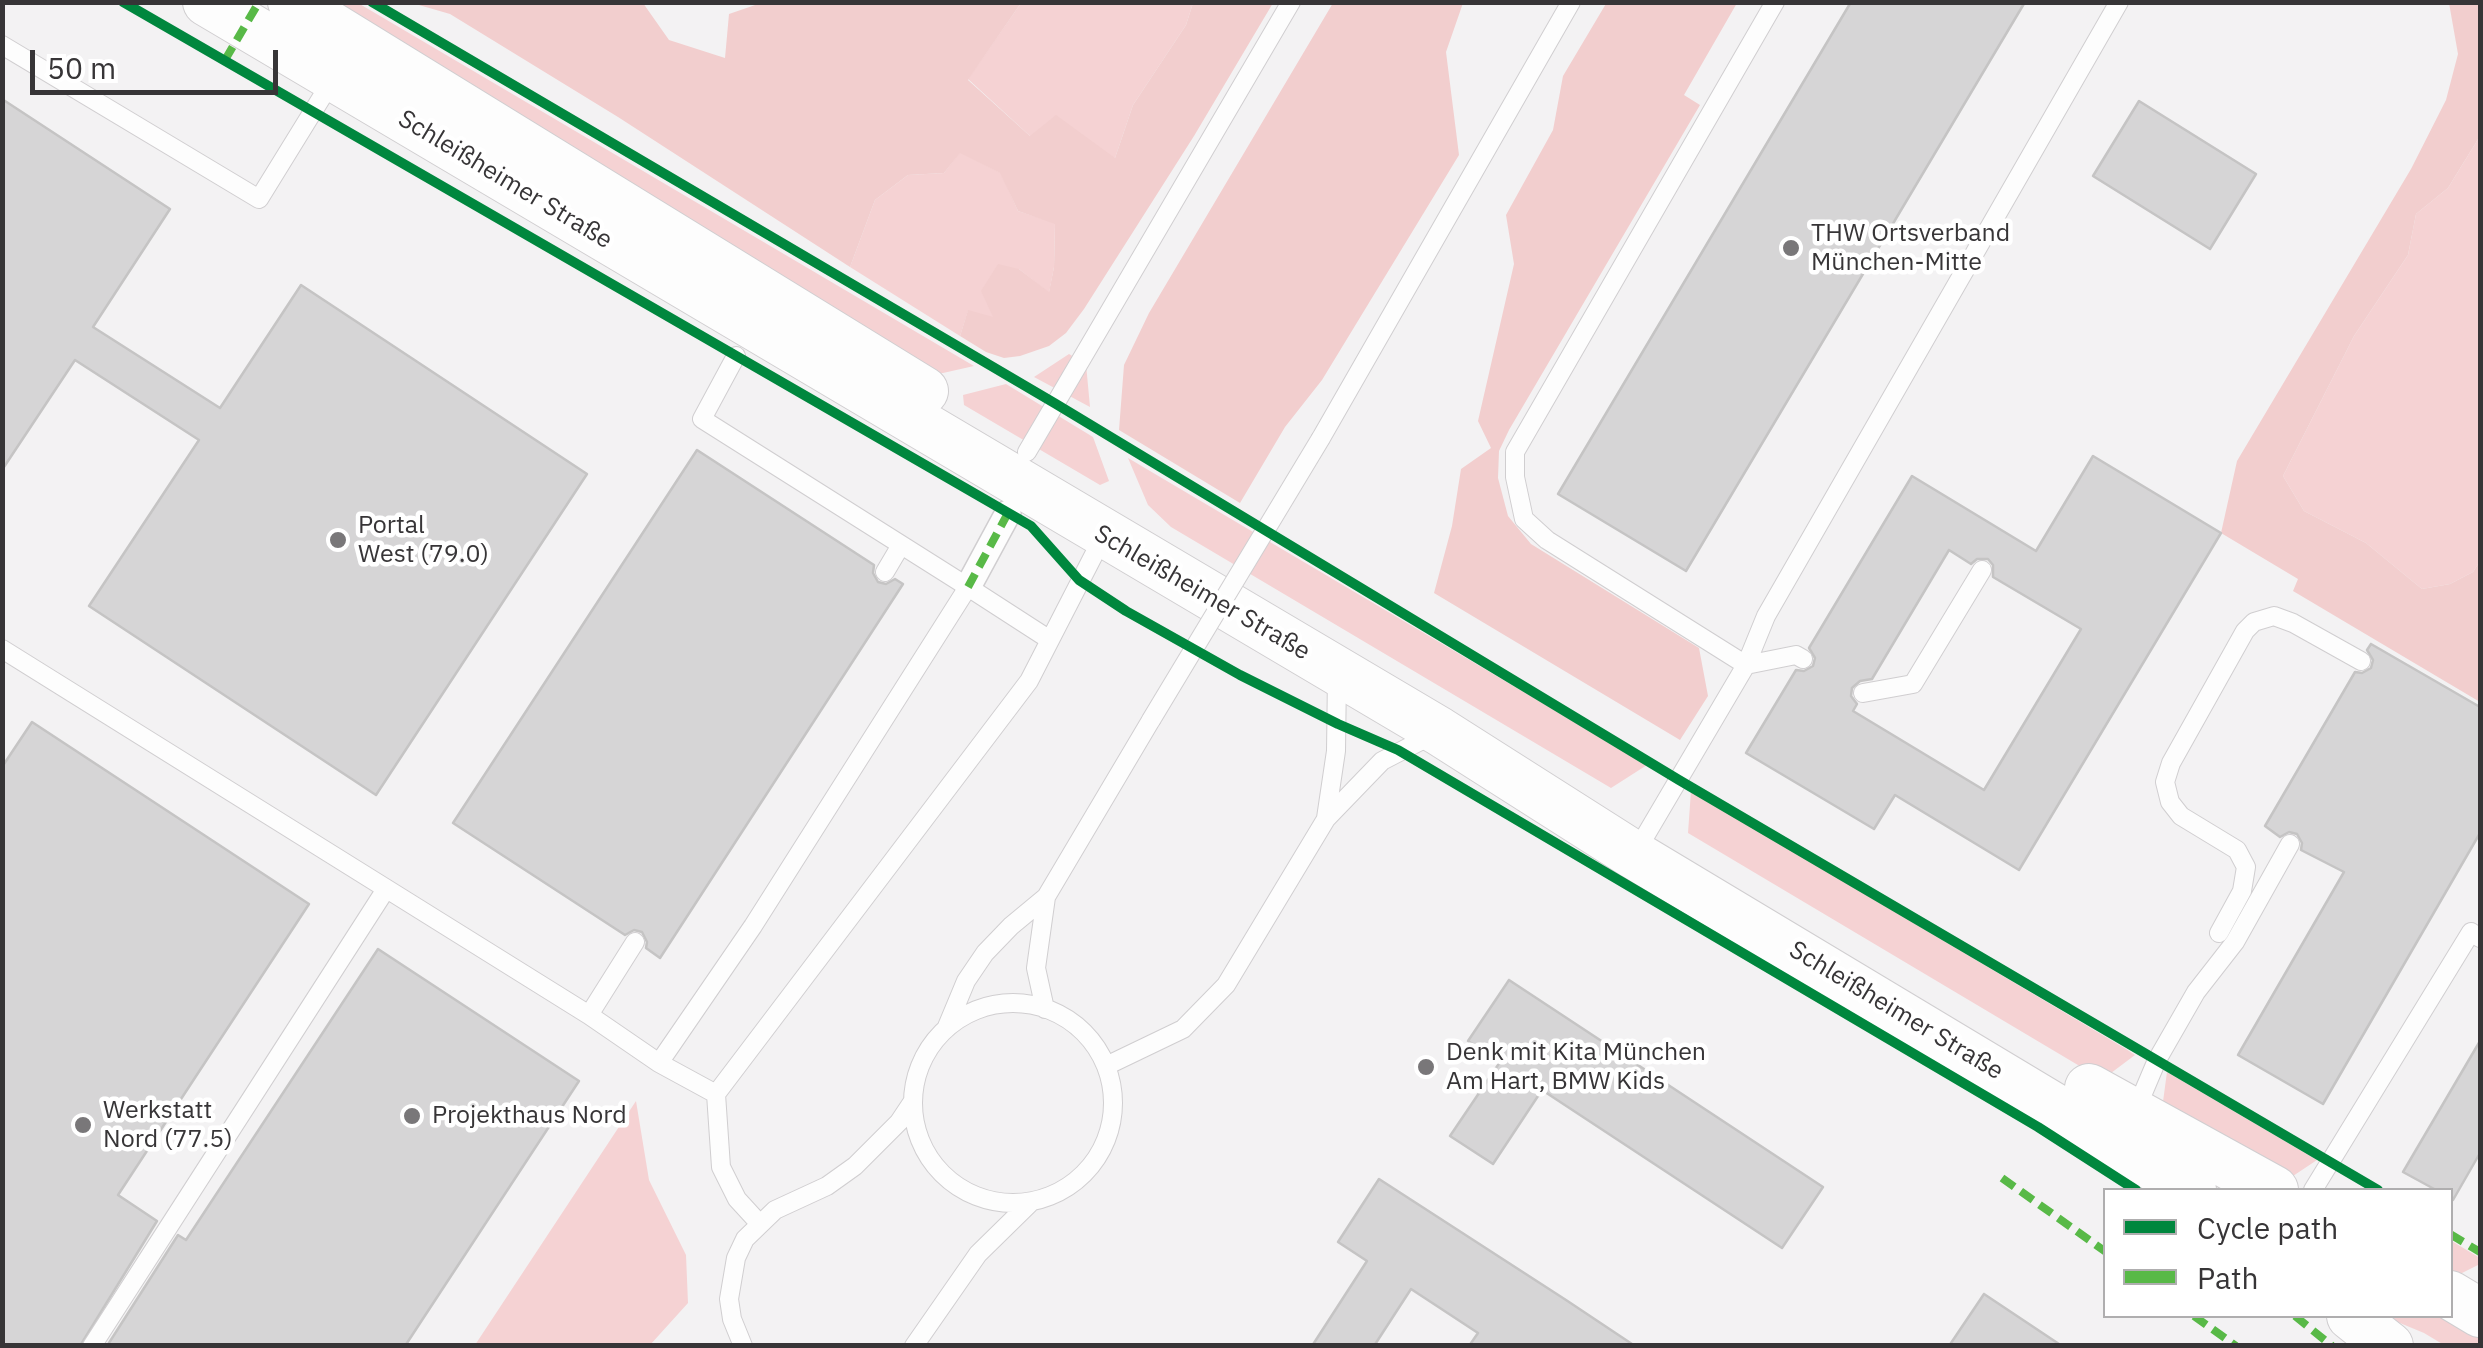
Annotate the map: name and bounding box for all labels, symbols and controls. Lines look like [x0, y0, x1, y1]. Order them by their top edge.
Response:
scale bar [35, 30, 282, 92]
text: 50 m [47, 48, 116, 87]
street label: Schleißheimer Straße [393, 104, 617, 256]
place label: THW Ortsverband München-Mitte [1811, 219, 2010, 278]
marker: THW Ortsverband München-Mitte [1780, 237, 1802, 259]
place label: Portal West (79.0) [358, 511, 489, 570]
street label: Schleißheimer Straße [1089, 519, 1315, 667]
marker: Portal West (79.0) [327, 529, 349, 551]
street label: Schleißheimer Straße [1784, 935, 2008, 1087]
place label: Denk mit Kita München Am Hart, BMW Kids [1446, 1038, 1706, 1097]
marker: Denk mit Kita München Am Hart, BMW Kids [1415, 1056, 1437, 1078]
place label: Werkstatt Nord (77.5) [103, 1096, 233, 1155]
place label: Projekthaus Nord [432, 1101, 627, 1131]
marker: Projekthaus Nord [401, 1105, 423, 1127]
marker: Werkstatt Nord (77.5) [72, 1114, 94, 1136]
legend [2103, 1188, 2453, 1318]
text: Cycle path [2197, 1208, 2338, 1247]
text: Path [2197, 1258, 2258, 1297]

